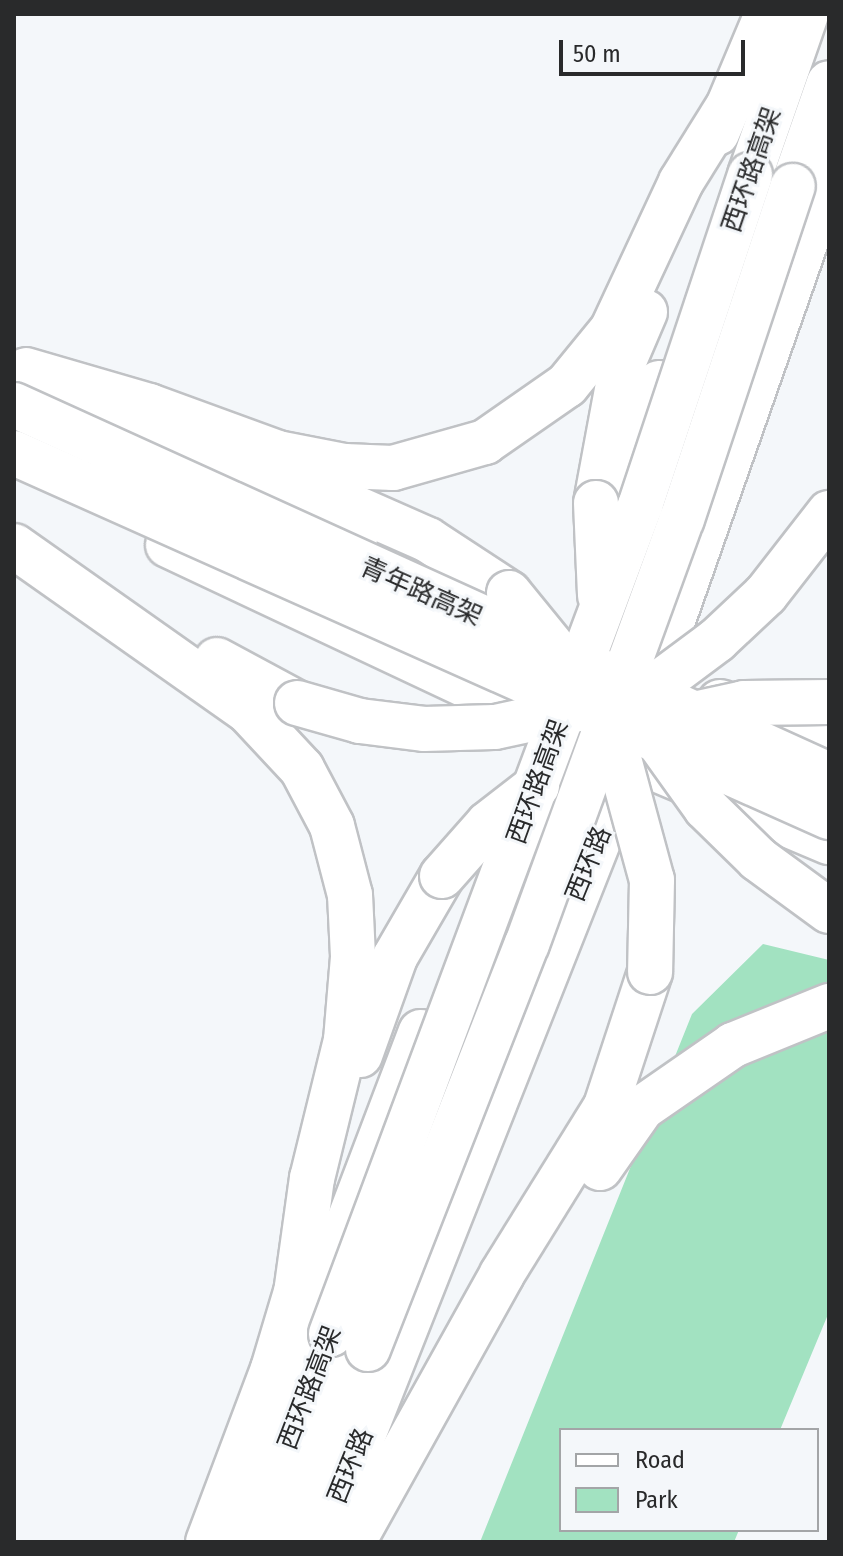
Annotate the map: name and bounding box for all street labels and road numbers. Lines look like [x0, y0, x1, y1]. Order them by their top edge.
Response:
street label: 西环路高架 [716, 103, 788, 237]
street label: 青年路高架 [355, 551, 487, 633]
street label: 西环路高架 [501, 716, 575, 848]
street label: 西环路 [560, 822, 618, 906]
street label: 西环路高架 [272, 1322, 348, 1454]
street label: 西环路 [322, 1424, 380, 1508]

